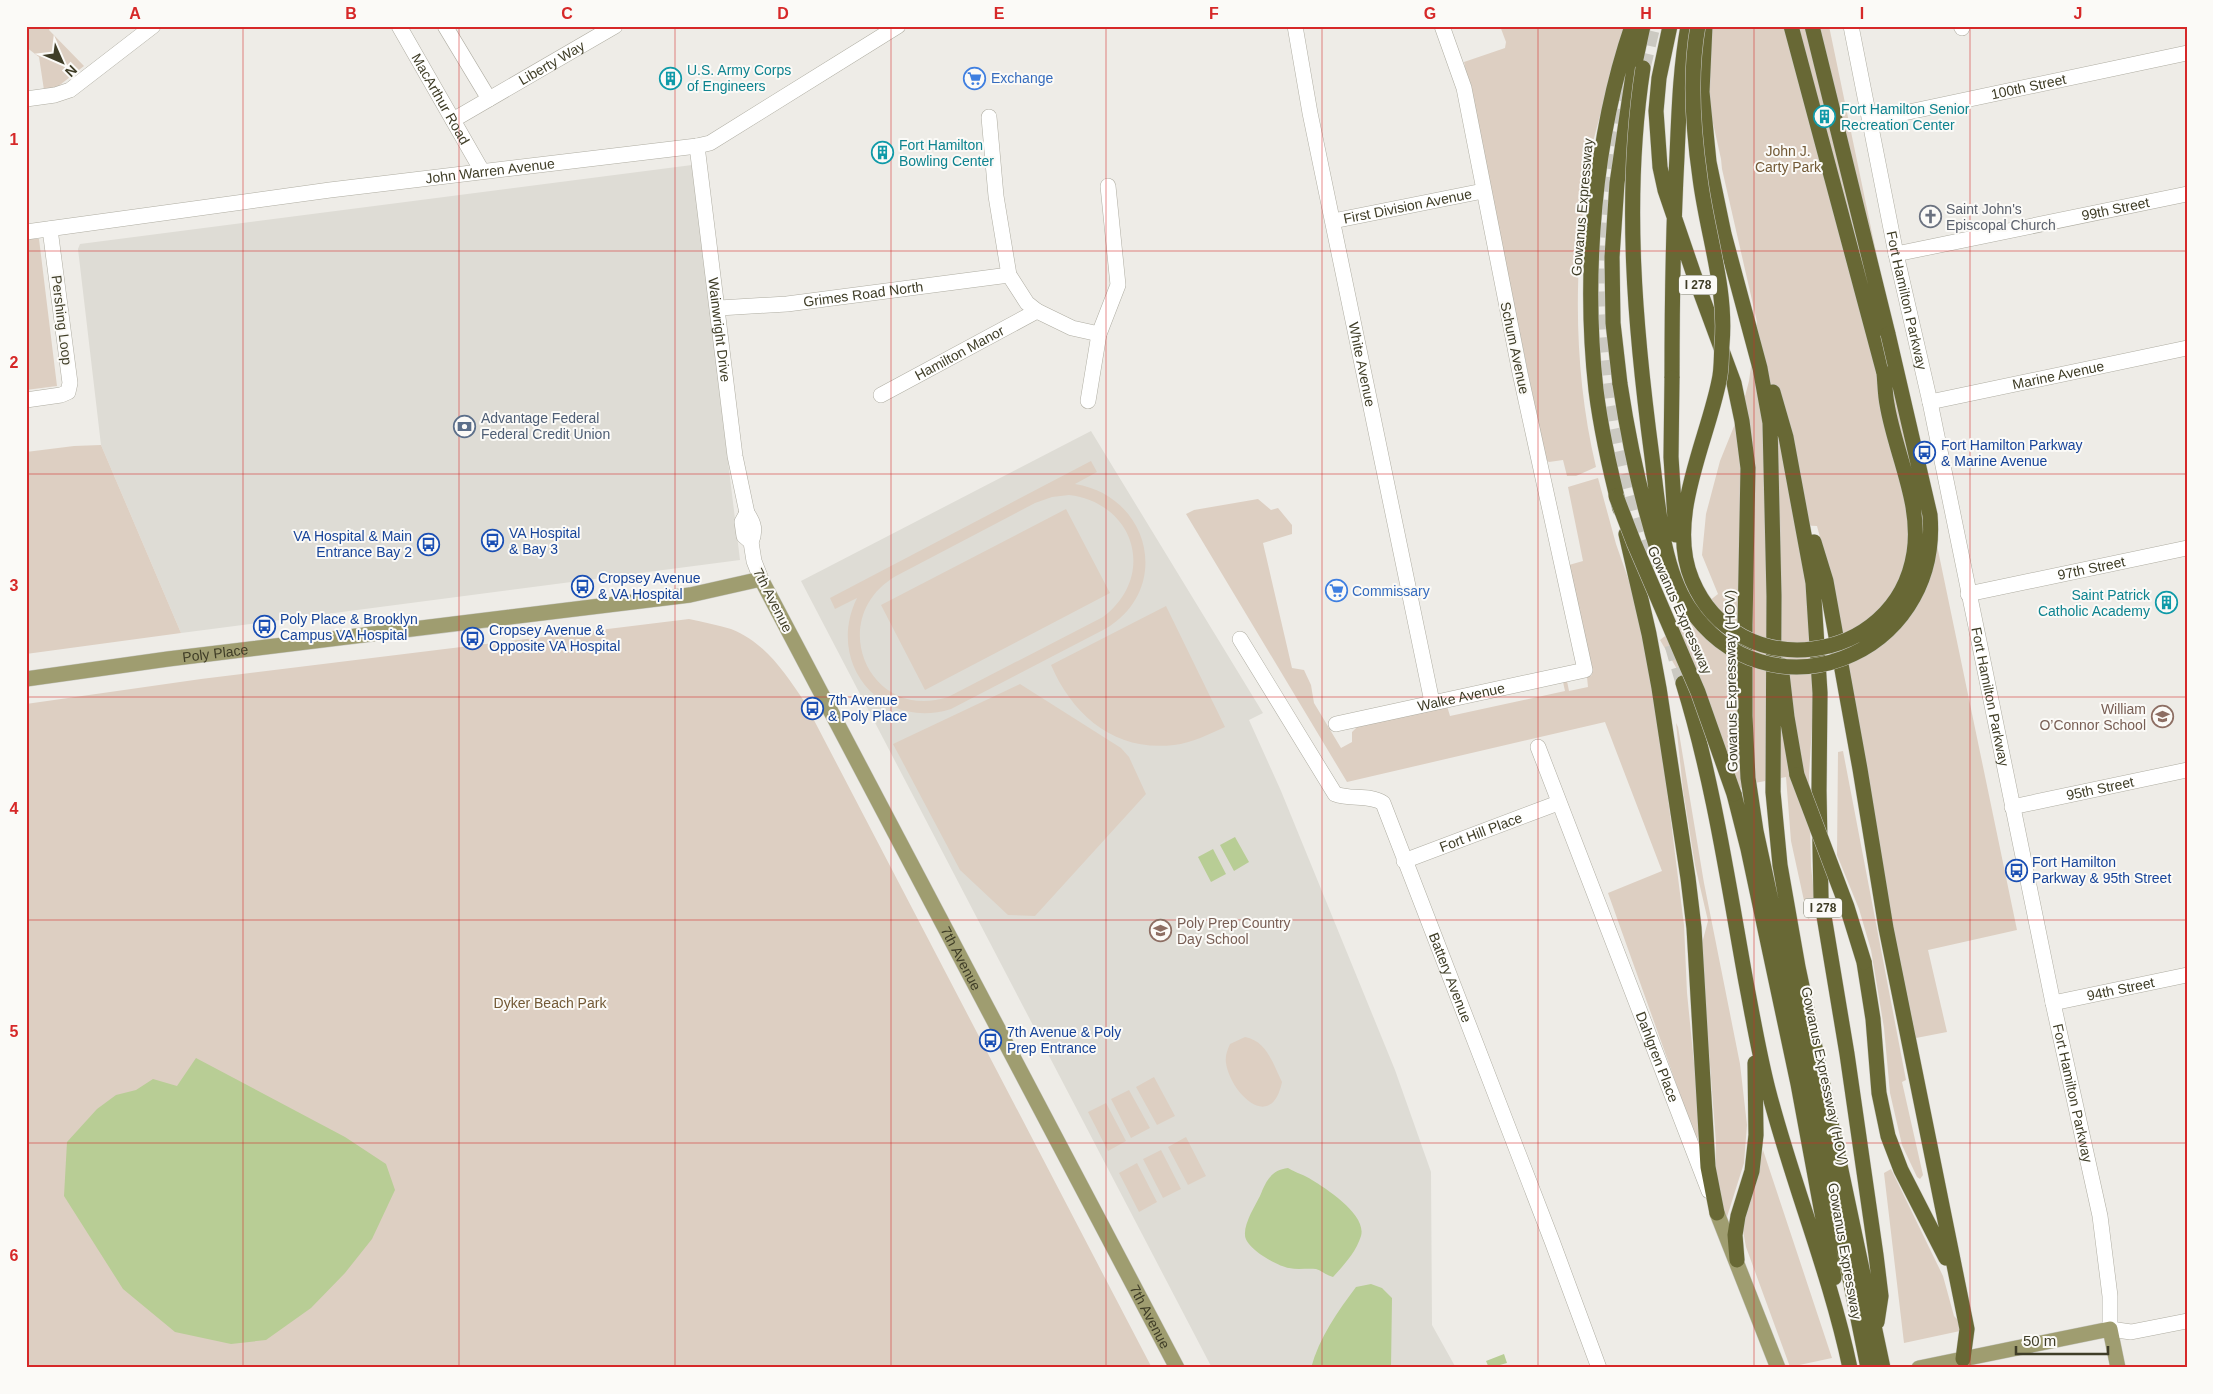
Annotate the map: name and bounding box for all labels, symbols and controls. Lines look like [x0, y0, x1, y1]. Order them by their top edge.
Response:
text: A [129, 5, 141, 22]
text: B [345, 5, 357, 22]
text: C [561, 5, 573, 22]
text: D [777, 5, 789, 22]
text: E [994, 5, 1005, 22]
text: F [1209, 5, 1219, 22]
text: G [1424, 5, 1436, 22]
text: H [1640, 5, 1652, 22]
text: I [1860, 5, 1864, 22]
text: J [2074, 5, 2082, 22]
street label: Liberty Way [516, 37, 587, 88]
north arrow [38, 38, 88, 88]
street label: MacArthur Road [408, 51, 473, 147]
text: N [62, 62, 80, 80]
place label: U.S. Army Corps of Engineers [687, 62, 791, 94]
building icon: U.S. Army Corps of Engineers [659, 66, 683, 90]
supermarket icon: Exchange [963, 66, 987, 90]
place label: Exchange [991, 70, 1053, 86]
street label: 100th Street [1989, 71, 2068, 102]
place label: Fort Hamilton Senior Recreation Center [1841, 101, 1970, 133]
building icon: Fort Hamilton Senior Recreation Center [1813, 105, 1837, 129]
text: 1 [10, 131, 19, 148]
place label: Fort Hamilton Bowling Center [899, 137, 994, 169]
street label: Gowanus Expressway [1568, 137, 1596, 277]
building icon: Fort Hamilton Bowling Center [871, 141, 895, 165]
park label: John J. Carty Park [1755, 143, 1822, 175]
street label: John Warren Avenue [424, 155, 556, 187]
street label: First Division Avenue [1342, 185, 1473, 227]
street label: 99th Street [2080, 194, 2151, 224]
place label: Saint John's Episcopal Church [1946, 201, 2056, 233]
church icon: Saint John's Episcopal Church [1918, 205, 1942, 229]
street label: Fort Hamilton Parkway [1884, 230, 1930, 371]
street label: Pershing Loop [49, 274, 75, 366]
street label: Wainwright Drive [705, 276, 734, 383]
road number: I 278 [1679, 276, 1717, 294]
street label: Grimes Road North [802, 278, 924, 310]
street label: Schum Avenue [1497, 300, 1533, 396]
street label: White Avenue [1345, 321, 1379, 408]
street label: Hamilton Manor [912, 322, 1007, 383]
text: 2 [10, 354, 19, 371]
street label: Marine Avenue [2011, 358, 2106, 392]
place label: Advantage Federal Federal Credit Union [481, 410, 610, 442]
bank icon: Advantage Federal Federal Credit Union [453, 414, 477, 438]
place label: Fort Hamilton Parkway & Marine Avenue [1941, 437, 2083, 469]
bus stop icon: Fort Hamilton Parkway & Marine Avenue [1913, 441, 1937, 465]
place label: VA Hospital & Bay 3 [509, 525, 580, 557]
place label: VA Hospital & Main Entrance Bay 2 [293, 528, 412, 560]
bus stop icon: VA Hospital & Bay 3 [481, 529, 505, 553]
bus stop icon: VA Hospital & Main Entrance Bay 2 [416, 532, 440, 556]
street label: Gowanus Expressway [1645, 543, 1715, 677]
street label: 97th Street [2056, 553, 2127, 583]
street label: 7th Avenue [750, 565, 796, 635]
place label: Cropsey Avenue & VA Hospital [598, 570, 701, 602]
bus stop icon: Cropsey Avenue & VA Hospital [570, 574, 594, 598]
text: 3 [10, 577, 19, 594]
supermarket icon: Commissary [1324, 579, 1348, 603]
place label: Commissary [1352, 583, 1430, 599]
place label: Saint Patrick Catholic Academy [2038, 587, 2151, 619]
street label: Gowanus Expressway (HOV) [1721, 590, 1741, 772]
building icon: Saint Patrick Catholic Academy [2154, 591, 2178, 615]
place label: Poly Place & Brooklyn Campus VA Hospital [280, 611, 418, 643]
bus stop icon: Poly Place & Brooklyn Campus VA Hospital [252, 615, 276, 639]
place label: Cropsey Avenue & Opposite VA Hospital [489, 622, 620, 654]
bus stop icon: Cropsey Avenue & Opposite VA Hospital [461, 626, 485, 650]
street label: Fort Hamilton Parkway [1968, 626, 2012, 768]
street label: Poly Place [181, 641, 249, 665]
street label: Walke Avenue [1416, 680, 1506, 714]
place label: 7th Avenue & Poly Place [828, 692, 908, 724]
bus stop icon: 7th Avenue & Poly Place [800, 696, 824, 720]
place label: William O’Connor School [2039, 701, 2146, 733]
school or university icon: William O’Connor School [2150, 705, 2174, 729]
street label: 95th Street [2065, 773, 2135, 803]
text: 4 [10, 800, 19, 817]
street label: Fort Hill Place [1437, 809, 1525, 855]
place label: Fort Hamilton Parkway & 95th Street [2032, 854, 2171, 886]
bus stop icon: Fort Hamilton Parkway & 95th Street [2004, 858, 2028, 882]
road number: I 278 [1804, 898, 1842, 918]
place label: Poly Prep Country Day School [1177, 915, 1291, 947]
school or university icon: Poly Prep Country Day School [1149, 919, 1173, 943]
street label: 7th Avenue [938, 924, 985, 993]
street label: Battery Avenue [1426, 930, 1475, 1025]
street label: 94th Street [2085, 974, 2156, 1004]
street label: Gowanus Expressway (HOV) [1798, 985, 1852, 1167]
park label: Dyker Beach Park [494, 995, 607, 1011]
street label: Dahlgren Place [1633, 1009, 1682, 1105]
street label: Fort Hamilton Parkway [2050, 1022, 2096, 1164]
text: 5 [10, 1023, 19, 1040]
place label: 7th Avenue & Poly Prep Entrance [1007, 1024, 1121, 1056]
bus stop icon: 7th Avenue & Poly Prep Entrance [979, 1028, 1003, 1052]
street label: Gowanus Expressway [1825, 1181, 1865, 1321]
text: 6 [10, 1247, 19, 1264]
street label: 7th Avenue [1127, 1282, 1173, 1351]
scale bar [2016, 1324, 2108, 1356]
text: 50 m [2023, 1332, 2056, 1349]

